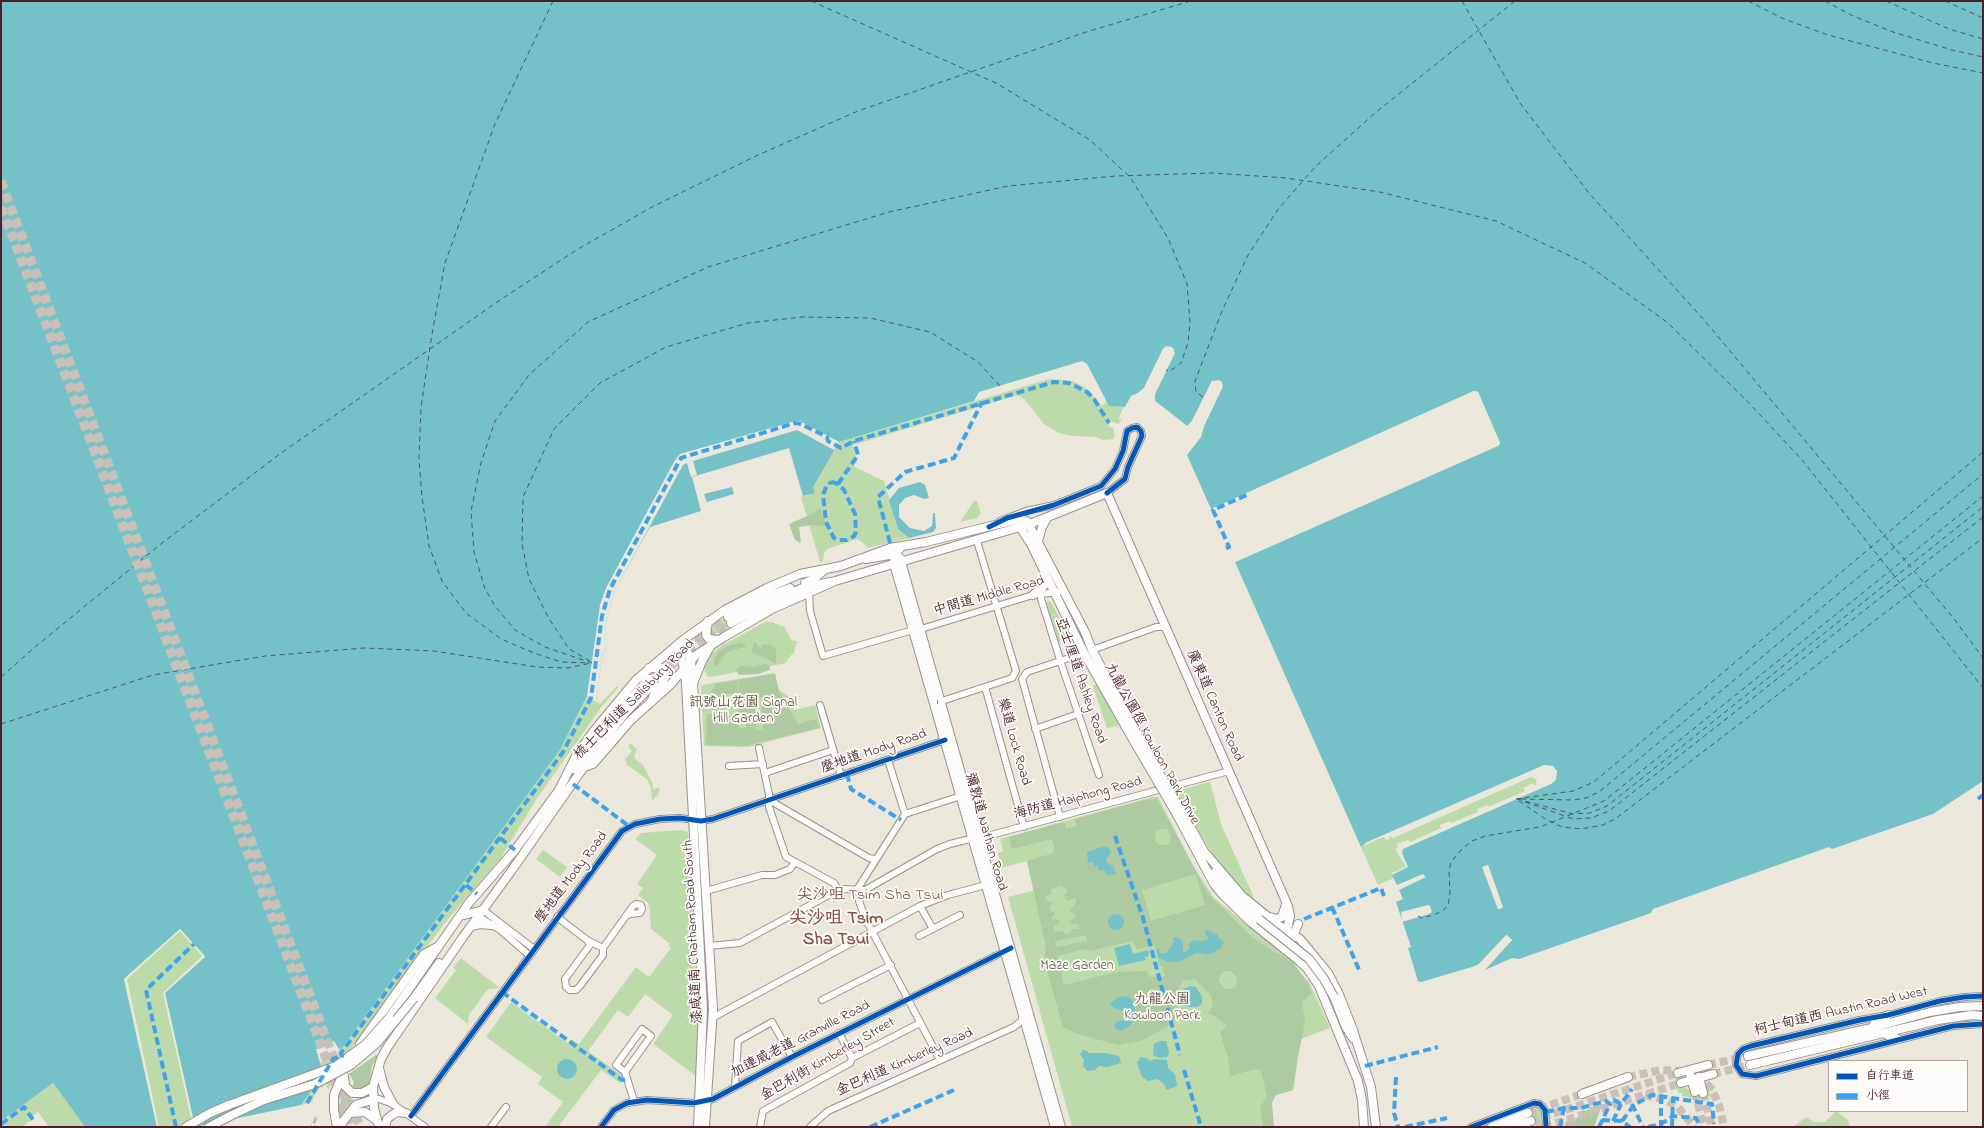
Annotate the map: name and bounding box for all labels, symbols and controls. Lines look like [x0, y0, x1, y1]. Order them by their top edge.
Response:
street label: 中間道 Middle Road [931, 573, 1047, 621]
street label: 亞士厘道 Ashley Road [1051, 616, 1109, 746]
street label: 梳士巴利道 Salisbury Road [571, 636, 699, 764]
street label: 廣東道 Canton Road [1182, 648, 1246, 764]
street label: 九龍公園徑 Kowloon Park Drive [1100, 660, 1202, 828]
park label: 訊號山花園 Signal Hill Garden [689, 696, 797, 728]
street label: 樂道 Lock Road [992, 696, 1034, 788]
street label: 麼地道 Mody Road [819, 726, 929, 778]
street label: 彌敦道 Nathan Road [960, 771, 1010, 893]
street label: 海防道 Haiphong Road [1012, 774, 1144, 824]
street label: 麼地道 Mody Road [532, 829, 612, 927]
street label: 漆咸道南 Chatham Road South [681, 840, 707, 1024]
district label: 尖沙咀 Tsim Sha Tsui [797, 886, 943, 906]
district label: 尖沙咀 Tsim Sha Tsui [789, 909, 883, 952]
park label: Maze Garden [1040, 959, 1114, 975]
street label: 柯士甸道西 Austin Road West [1753, 984, 1929, 1040]
park label: 九龍公園 Kowloon Park [1124, 993, 1200, 1026]
street label: 加連威老道 Granville Road [729, 998, 873, 1082]
street label: 金巴利街 Kimberley Street [758, 1015, 898, 1105]
street label: 金巴利道 Kimberley Road [834, 1025, 976, 1101]
legend [1828, 1060, 1968, 1112]
text: 自行車道 [1866, 1067, 1914, 1085]
text: 小徑 [1866, 1087, 1890, 1105]

